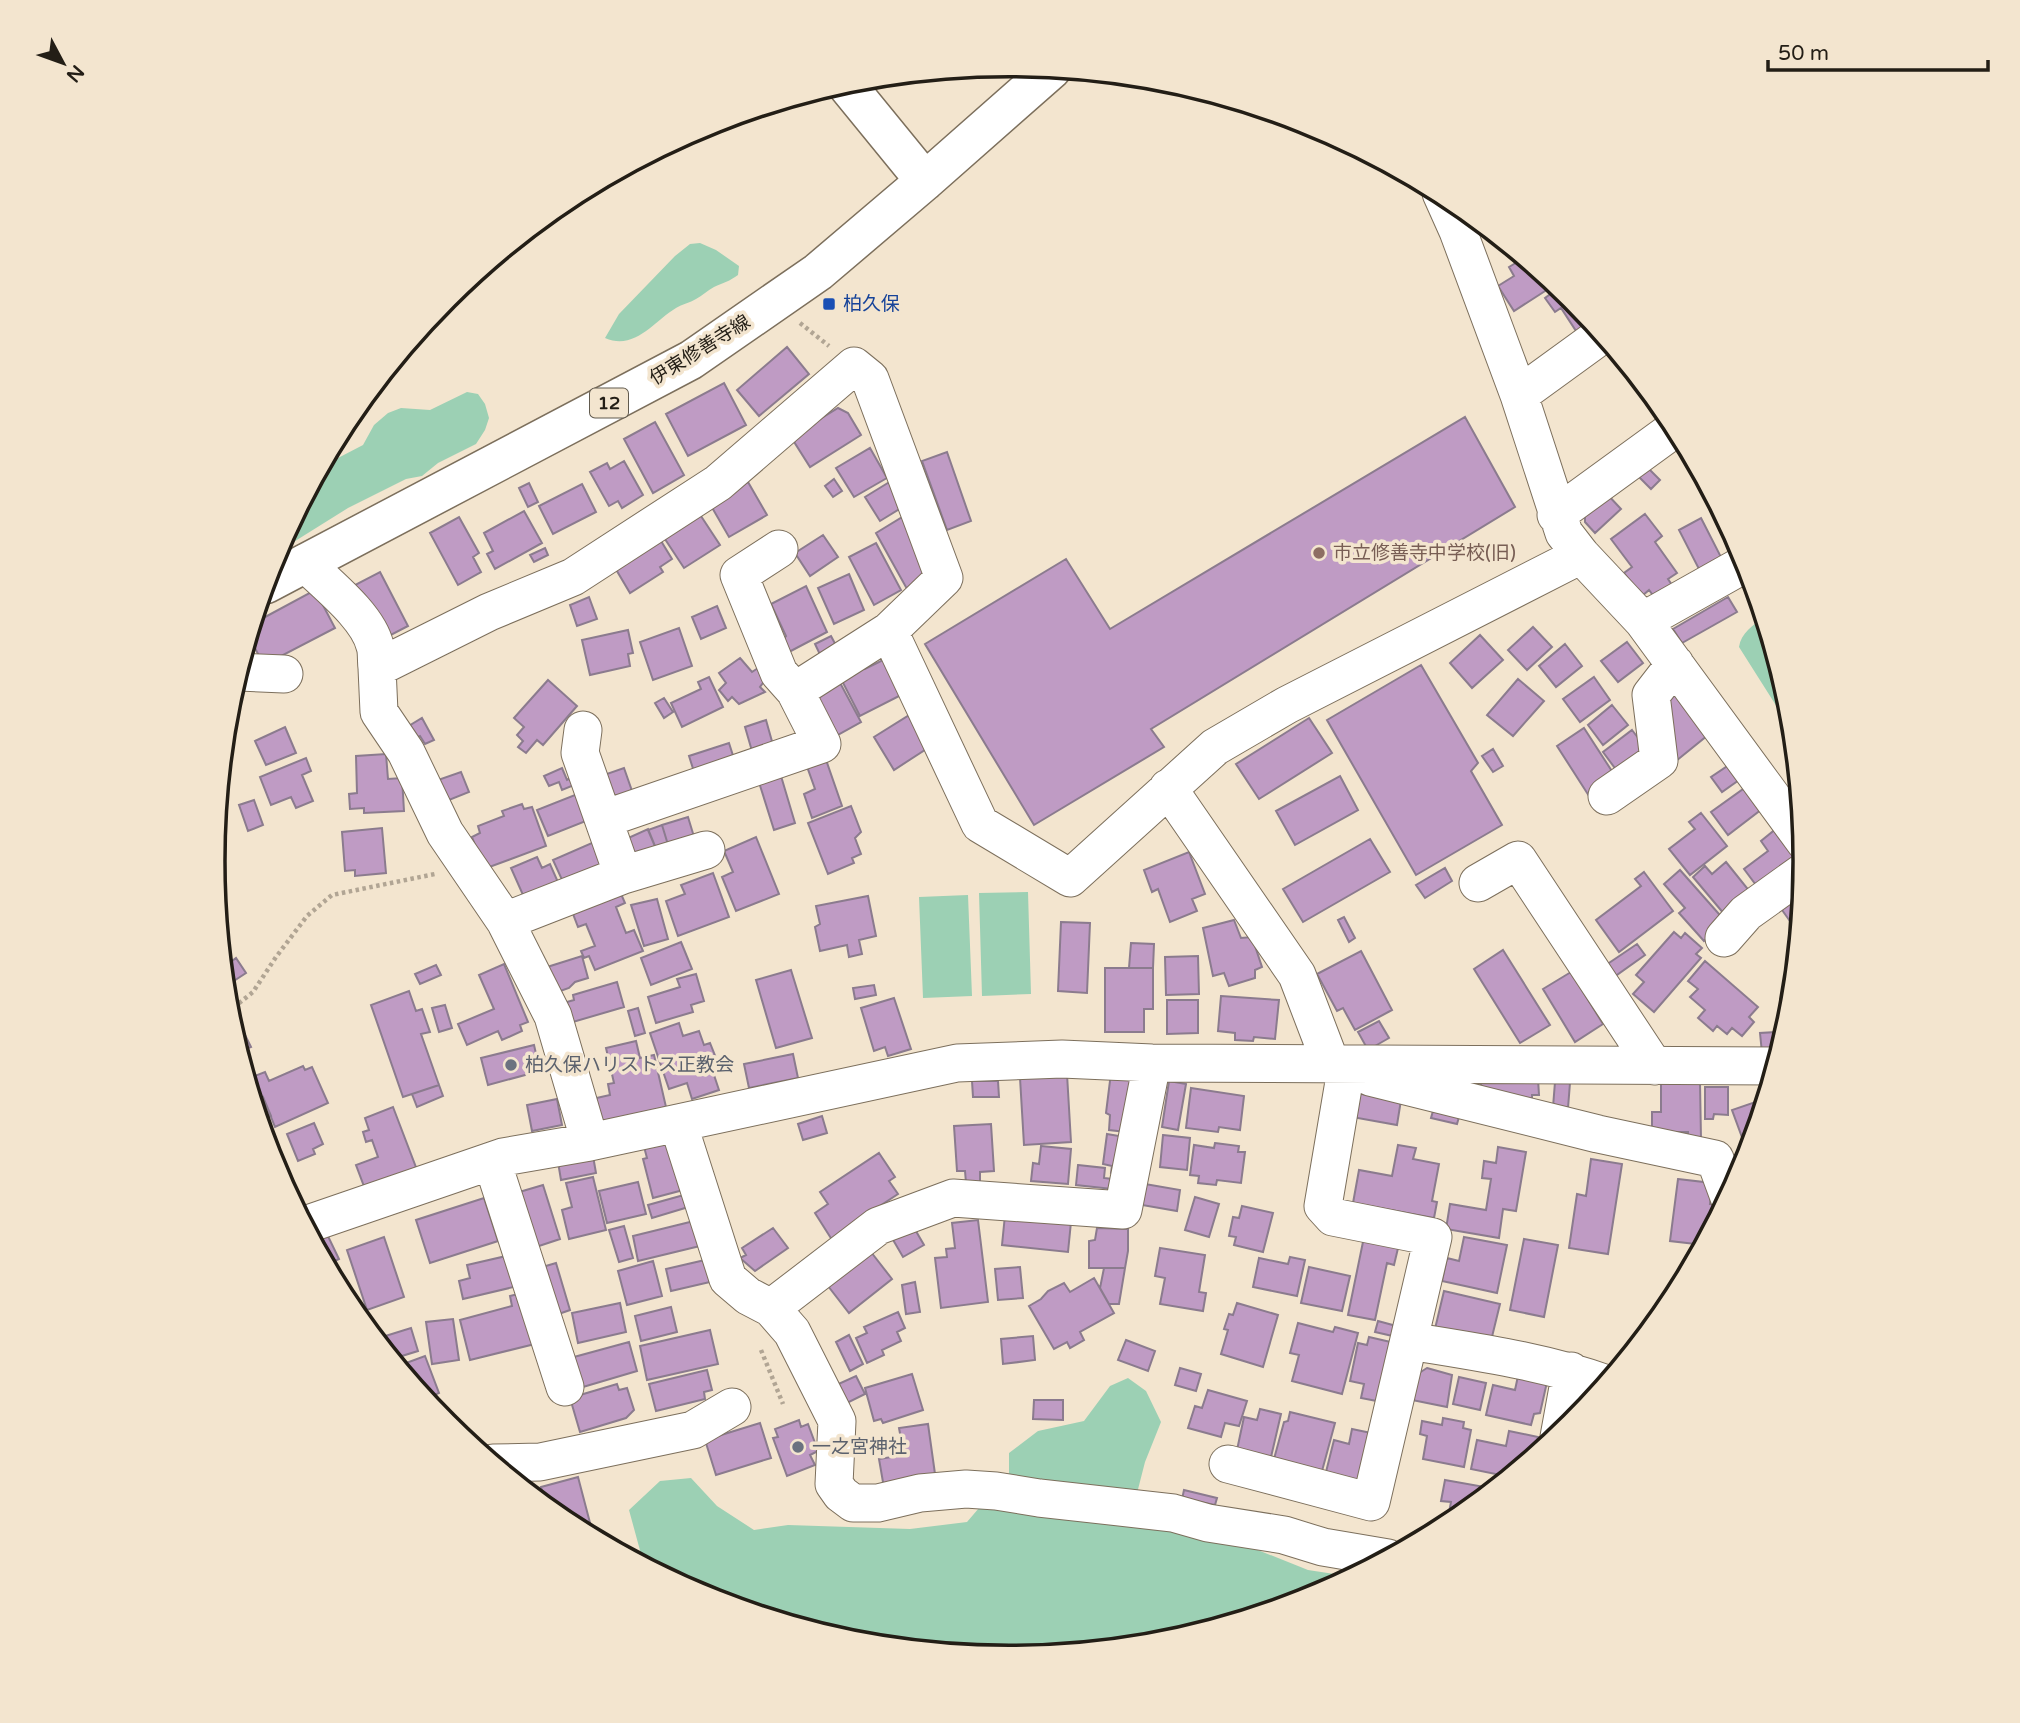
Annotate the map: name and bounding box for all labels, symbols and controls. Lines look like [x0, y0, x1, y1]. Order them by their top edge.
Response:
north arrow [28, 28, 98, 98]
scale bar [1768, 28, 1988, 72]
text: 50 m [1778, 41, 1829, 66]
text: N [62, 61, 88, 86]
place label: 柏久保 [843, 293, 900, 315]
marker: 柏久保 [821, 296, 837, 312]
street label: 伊東修善寺線 [646, 310, 754, 390]
road number: 12 [590, 388, 628, 418]
place label: 市立修善寺中学校(旧) [1333, 542, 1516, 564]
marker: 市立修善寺中学校(旧) [1311, 545, 1327, 561]
place label: 柏久保ハリストス正教会 [525, 1054, 734, 1076]
marker: 柏久保ハリストス正教会 [503, 1057, 519, 1073]
place label: 一之宮神社 [812, 1436, 907, 1458]
marker: 一之宮神社 [790, 1439, 806, 1455]

